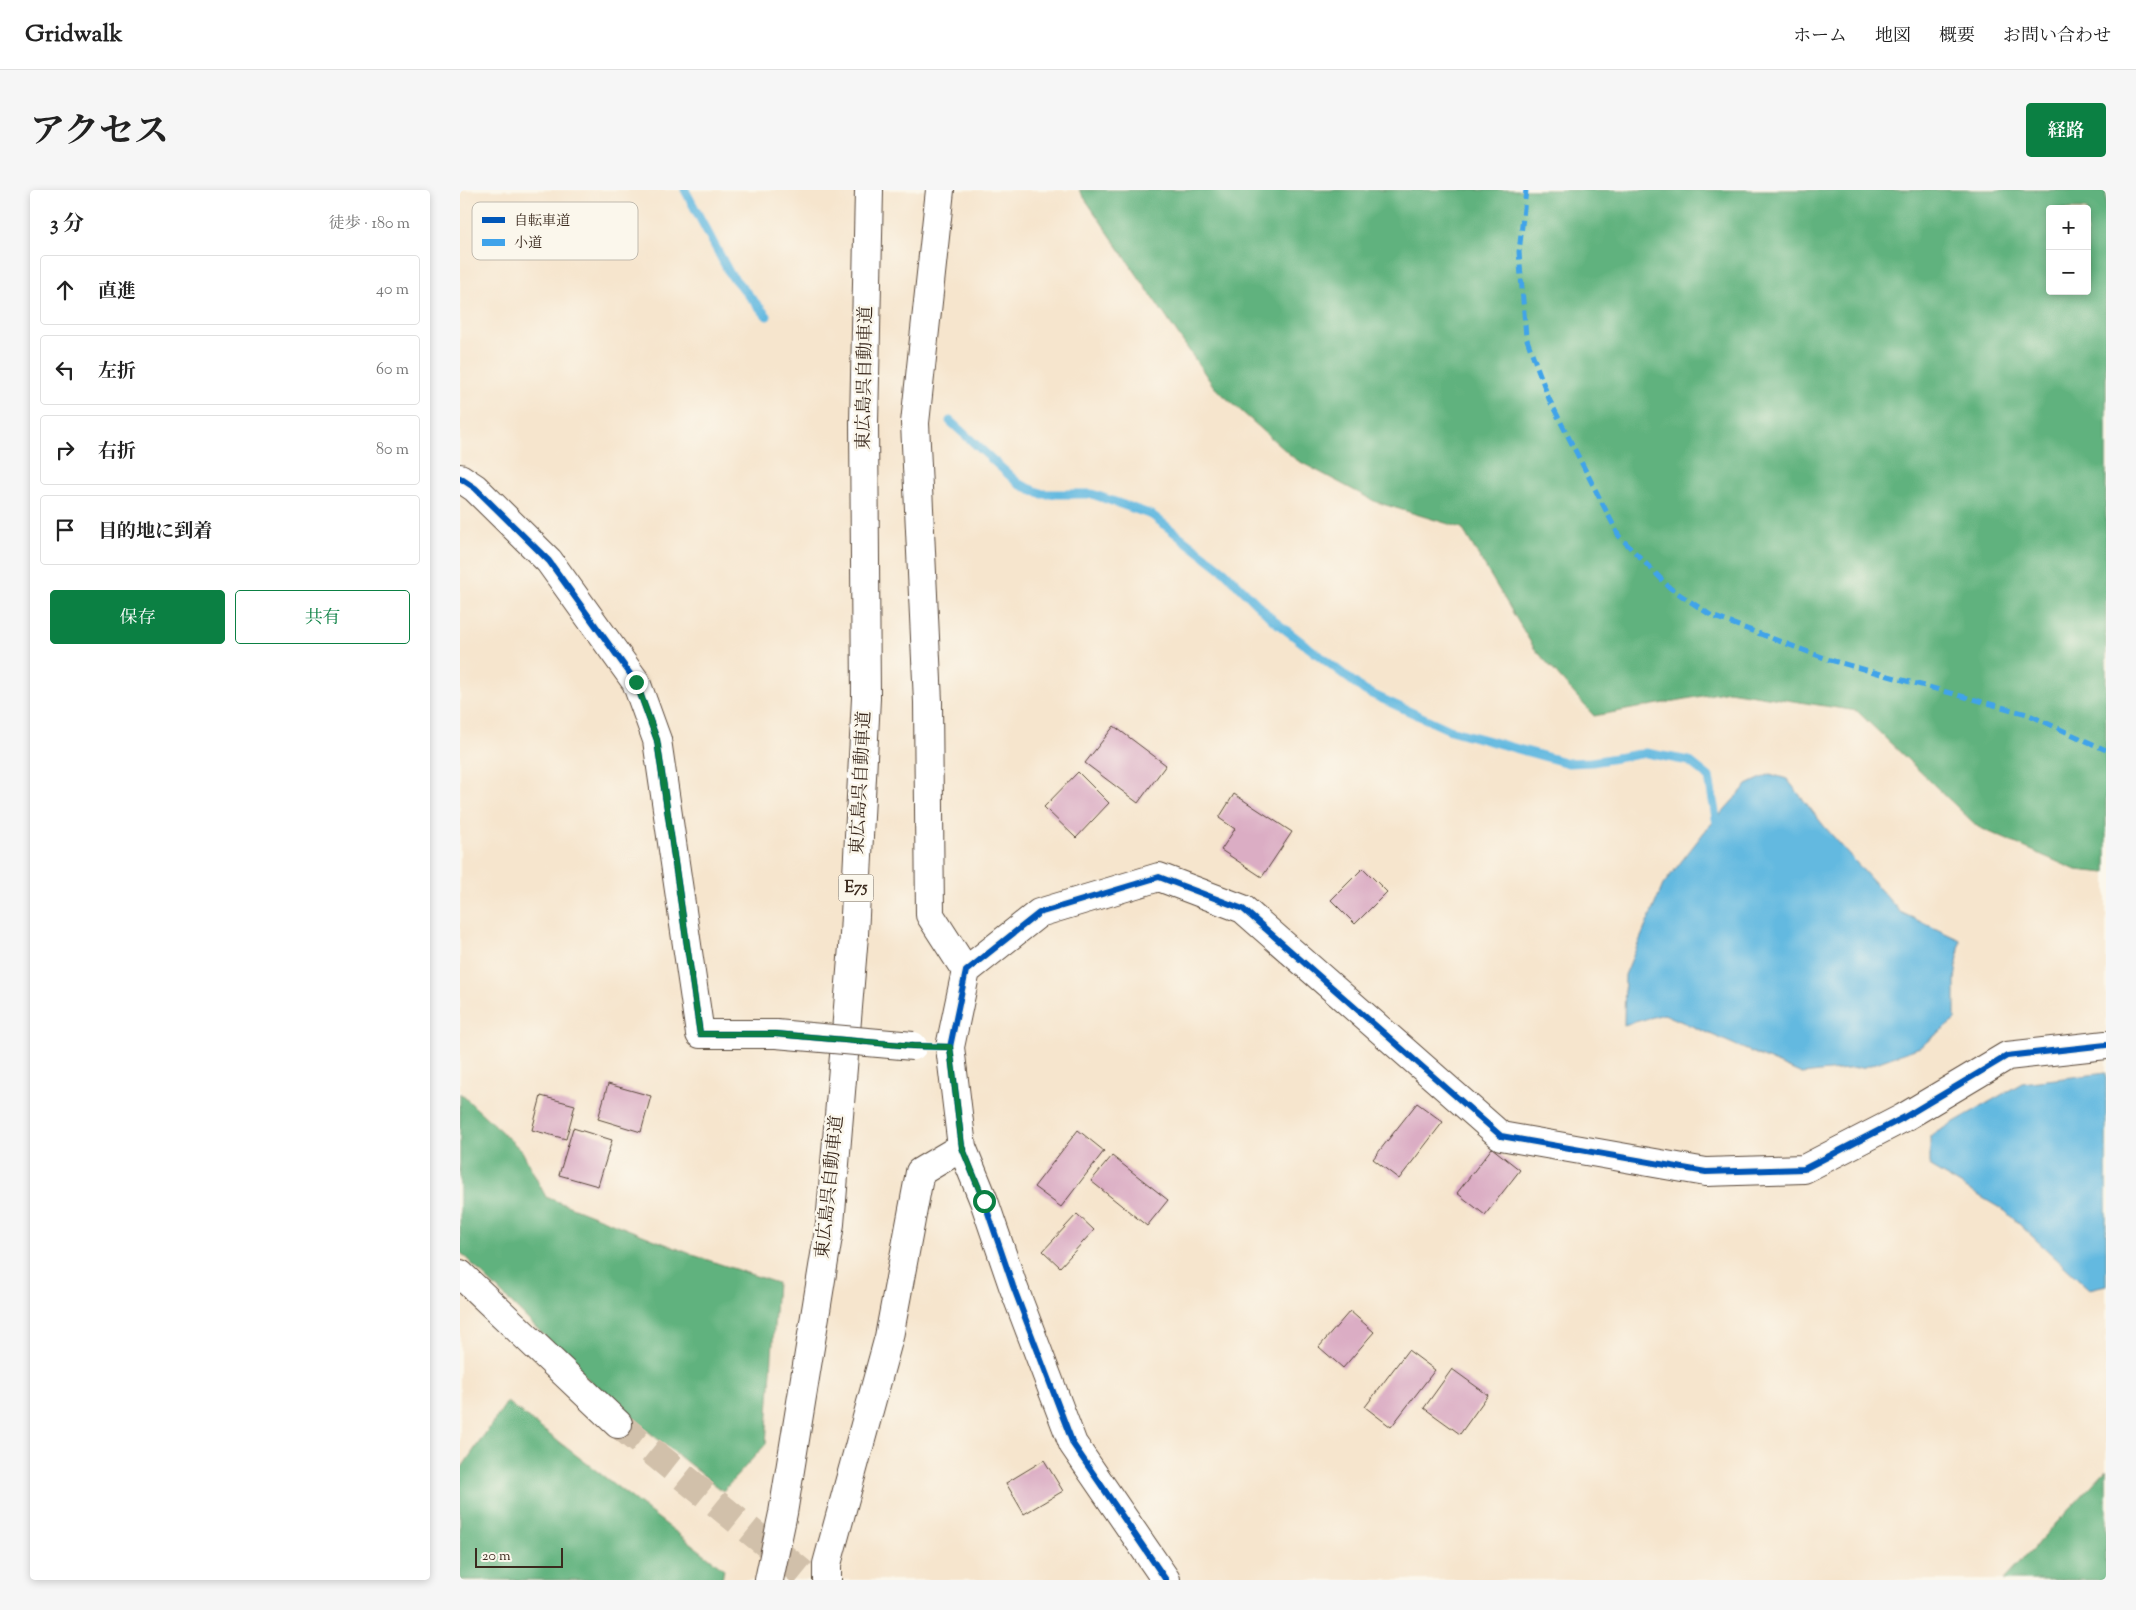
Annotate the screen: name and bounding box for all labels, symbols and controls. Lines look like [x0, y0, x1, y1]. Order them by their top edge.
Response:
text: Gridwalk [25, 18, 123, 52]
text: ホーム [1793, 24, 1847, 50]
text: 地図 [1875, 24, 1911, 50]
text: 概要 [1939, 24, 1975, 50]
text: お問い合わせ [2003, 24, 2111, 50]
button: 経路 [2026, 103, 2106, 157]
text: アクセス [30, 108, 169, 159]
legend [472, 202, 638, 260]
map controls [2046, 205, 2091, 295]
button: + [2046, 205, 2091, 250]
text: 3 分 [50, 210, 84, 240]
text: 自転車道 [514, 212, 570, 232]
text: 徒歩 · 180 m [329, 213, 410, 236]
text: 小道 [514, 234, 542, 254]
button: − [2046, 250, 2091, 295]
icon: ahead [51, 276, 79, 304]
text: 直進 [98, 279, 136, 306]
text: 40 m [376, 279, 409, 302]
street label: 東広島呉自動車道 [852, 306, 880, 450]
icon: left [51, 356, 79, 384]
text: 左折 [98, 359, 136, 386]
text: 60 m [376, 359, 409, 382]
icon: right [51, 436, 79, 464]
text: 右折 [98, 439, 136, 466]
text: 80 m [376, 439, 409, 462]
icon: arrive [51, 516, 79, 544]
text: 目的地に到着 [98, 519, 212, 546]
button: 保存 [50, 590, 225, 644]
button: 共有 [235, 590, 410, 644]
route end [625, 671, 648, 694]
street label: 東広島呉自動車道 [845, 710, 879, 856]
road number: E75 [838, 874, 874, 901]
street label: 東広島呉自動車道 [811, 1114, 851, 1260]
route start [973, 1190, 996, 1213]
scale bar [475, 1545, 562, 1568]
text: 20 m [482, 1547, 511, 1567]

